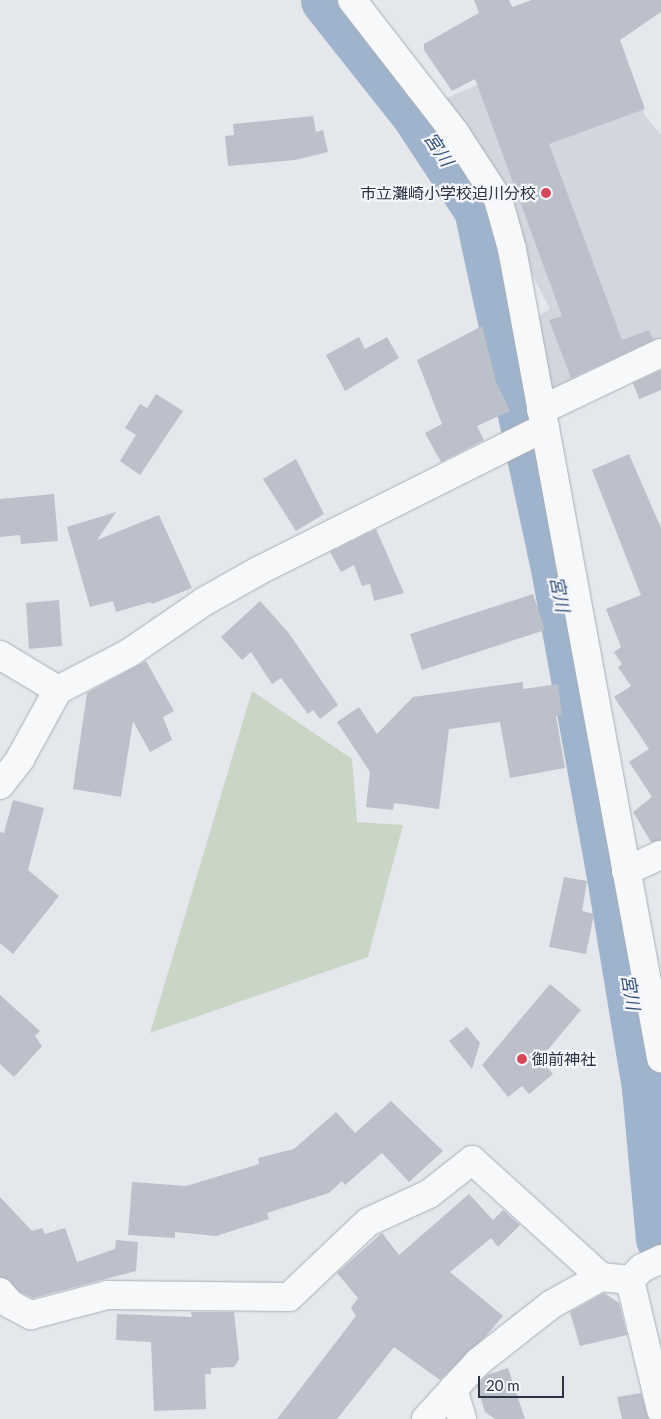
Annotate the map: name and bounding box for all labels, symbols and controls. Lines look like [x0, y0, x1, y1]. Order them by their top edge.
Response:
water label: 宮川 [420, 128, 458, 170]
place label: 市立灘崎小学校迫川分校 [360, 183, 536, 203]
marker: 市立灘崎小学校迫川分校 [540, 187, 552, 199]
water label: 宮川 [546, 574, 574, 614]
water label: 宮川 [618, 973, 644, 1011]
place label: 御前神社 [532, 1049, 596, 1069]
marker: 御前神社 [516, 1053, 528, 1065]
scale bar [481, 1366, 567, 1398]
text: 20 m [486, 1376, 520, 1394]

